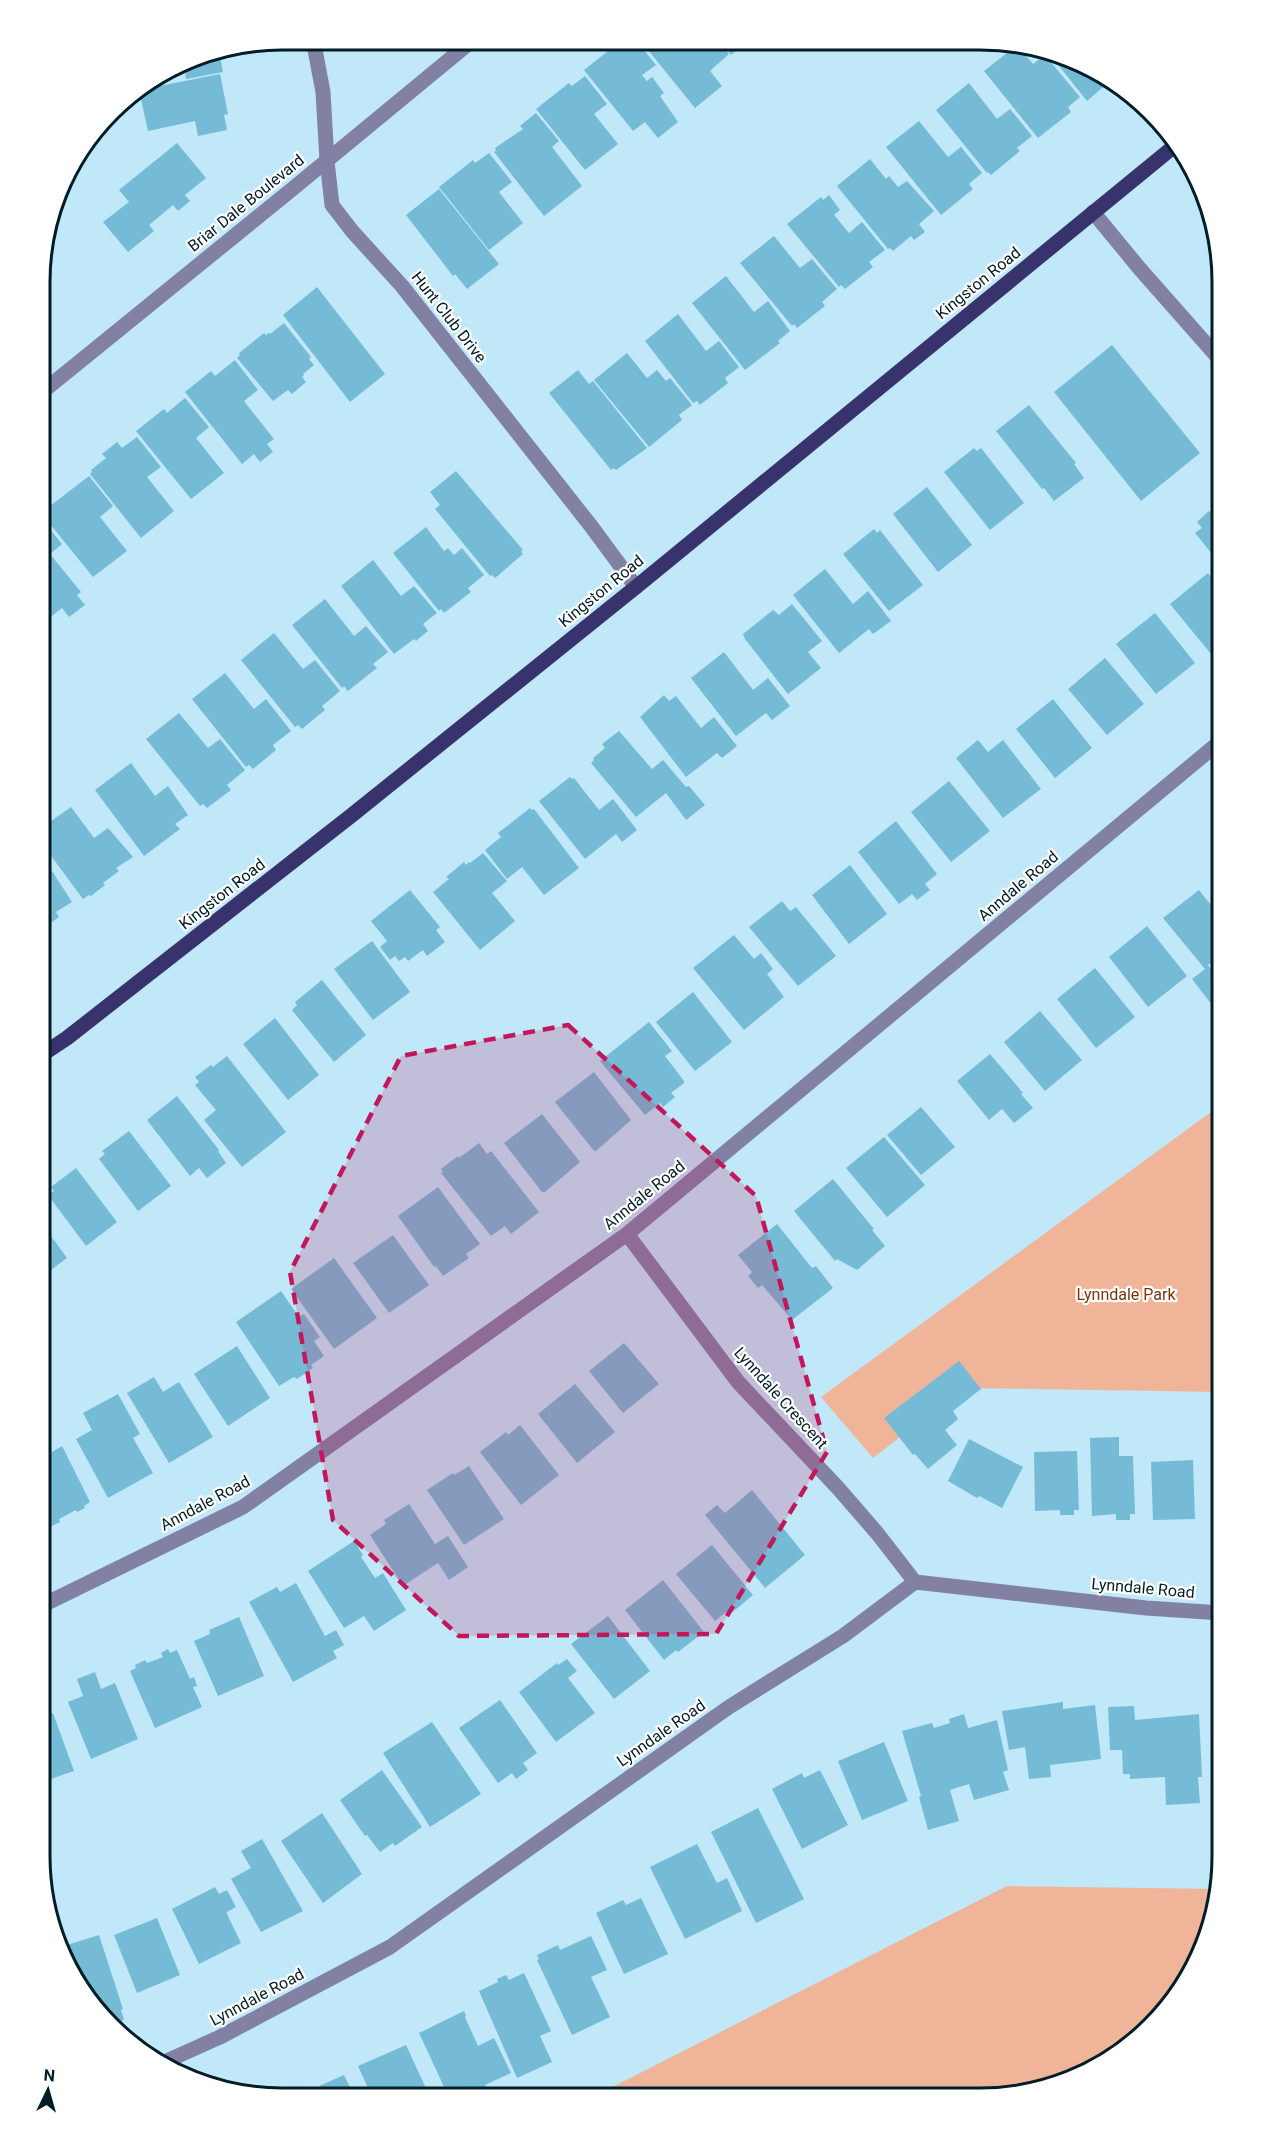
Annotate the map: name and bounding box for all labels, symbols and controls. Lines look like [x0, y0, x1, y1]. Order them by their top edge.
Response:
street label: Briar Dale Boulevard [184, 150, 308, 256]
street label: Kingston Road [932, 243, 1024, 323]
street label: Hunt Club Drive [408, 268, 490, 366]
street label: Kingston Road [555, 551, 647, 631]
street label: Anndale Road [974, 847, 1062, 925]
street label: Kingston Road [175, 855, 269, 933]
street label: Anndale Road [600, 1157, 688, 1233]
park label: Lynndale Park [1076, 1285, 1176, 1304]
street label: Lynndale Crescent [730, 1343, 832, 1453]
street label: Anndale Road [157, 1471, 253, 1535]
street label: Lynndale Road [1091, 1574, 1195, 1602]
street label: Lynndale Road [613, 1696, 709, 1770]
street label: Lynndale Road [207, 1964, 307, 2030]
north arrow [18, 2060, 78, 2120]
text: N [43, 2066, 56, 2086]

